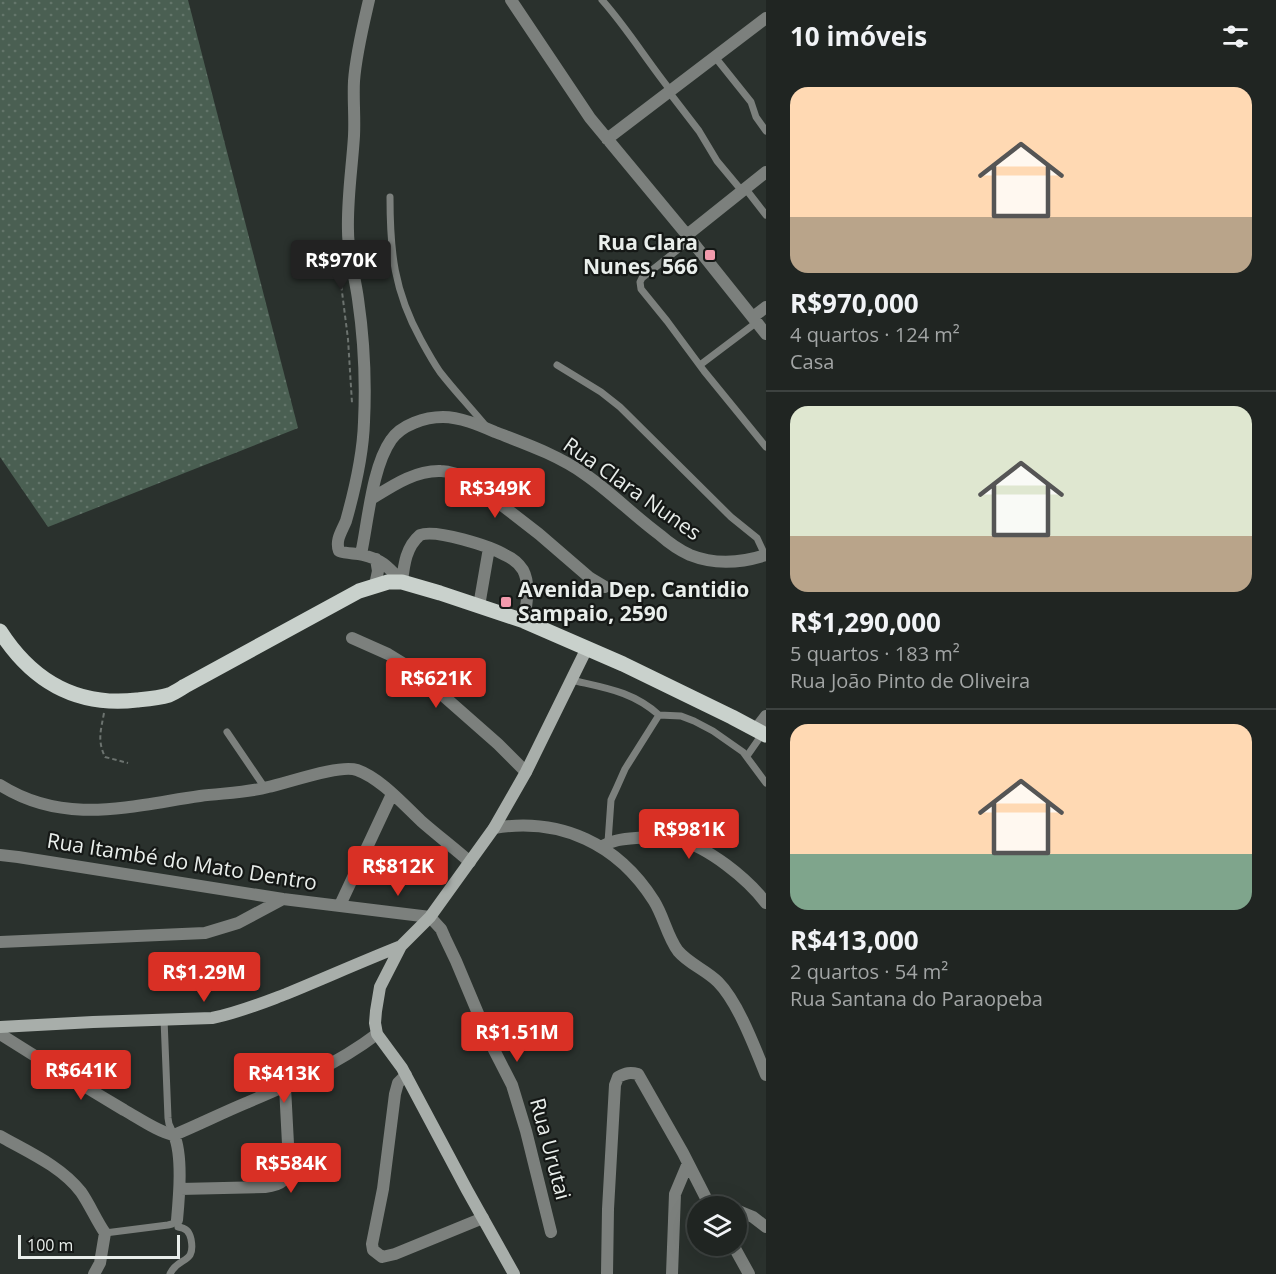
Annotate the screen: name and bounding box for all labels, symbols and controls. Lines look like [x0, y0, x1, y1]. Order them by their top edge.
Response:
text: 10 imóveis [790, 18, 927, 54]
icon: filters [1219, 20, 1252, 53]
icon: home [967, 126, 1075, 234]
place label: Rua Clara Nunes, 566 [583, 228, 698, 280]
pin: R$970K [292, 240, 390, 291]
text: R$970K [305, 246, 377, 273]
marker: Rua Clara Nunes, 566 [703, 248, 717, 262]
text: R$970,000 [790, 285, 919, 321]
text: 4 quartos · 124 m² [790, 321, 960, 348]
text: Casa [790, 348, 834, 375]
street label: Rua Clara Nunes [558, 430, 707, 546]
icon: home [967, 445, 1075, 553]
pin: R$349K [446, 468, 544, 519]
text: R$349K [459, 474, 531, 501]
place label: Avenida Dep. Cantidio Sampaio, 2590 [518, 575, 749, 627]
marker: Avenida Dep. Cantidio Sampaio, 2590 [499, 595, 513, 609]
text: R$1,290,000 [790, 604, 941, 640]
text: 5 quartos · 183 m² [790, 640, 960, 667]
pin: R$621K [387, 658, 485, 709]
text: R$621K [400, 664, 472, 691]
text: Rua João Pinto de Oliveira [790, 667, 1030, 694]
icon: home [967, 763, 1075, 871]
pin: R$981K [640, 809, 738, 860]
text: R$981K [653, 815, 725, 842]
street label: Rua Itambé do Mato Dentro [45, 826, 319, 896]
pin: R$812K [349, 846, 447, 897]
text: R$812K [362, 852, 434, 879]
text: R$413,000 [790, 922, 919, 958]
pin: R$1.29M [149, 952, 259, 1003]
text: R$1.29M [162, 958, 246, 985]
text: 2 quartos · 54 m² [790, 958, 948, 985]
text: Rua Santana do Paraopeba [790, 985, 1043, 1012]
pin: R$1.51M [462, 1012, 572, 1063]
text: R$1.51M [475, 1018, 559, 1045]
pin: R$641K [32, 1050, 130, 1101]
pin: R$413K [235, 1053, 333, 1104]
text: R$641K [45, 1056, 117, 1083]
text: R$413K [248, 1059, 320, 1086]
street label: Rua Urutai [524, 1095, 578, 1203]
pin: R$584K [242, 1143, 340, 1194]
text: R$584K [255, 1149, 327, 1176]
map controls [687, 1196, 747, 1256]
button: layers [687, 1196, 747, 1256]
scale bar [18, 1232, 180, 1260]
text: 100 m [27, 1234, 73, 1256]

